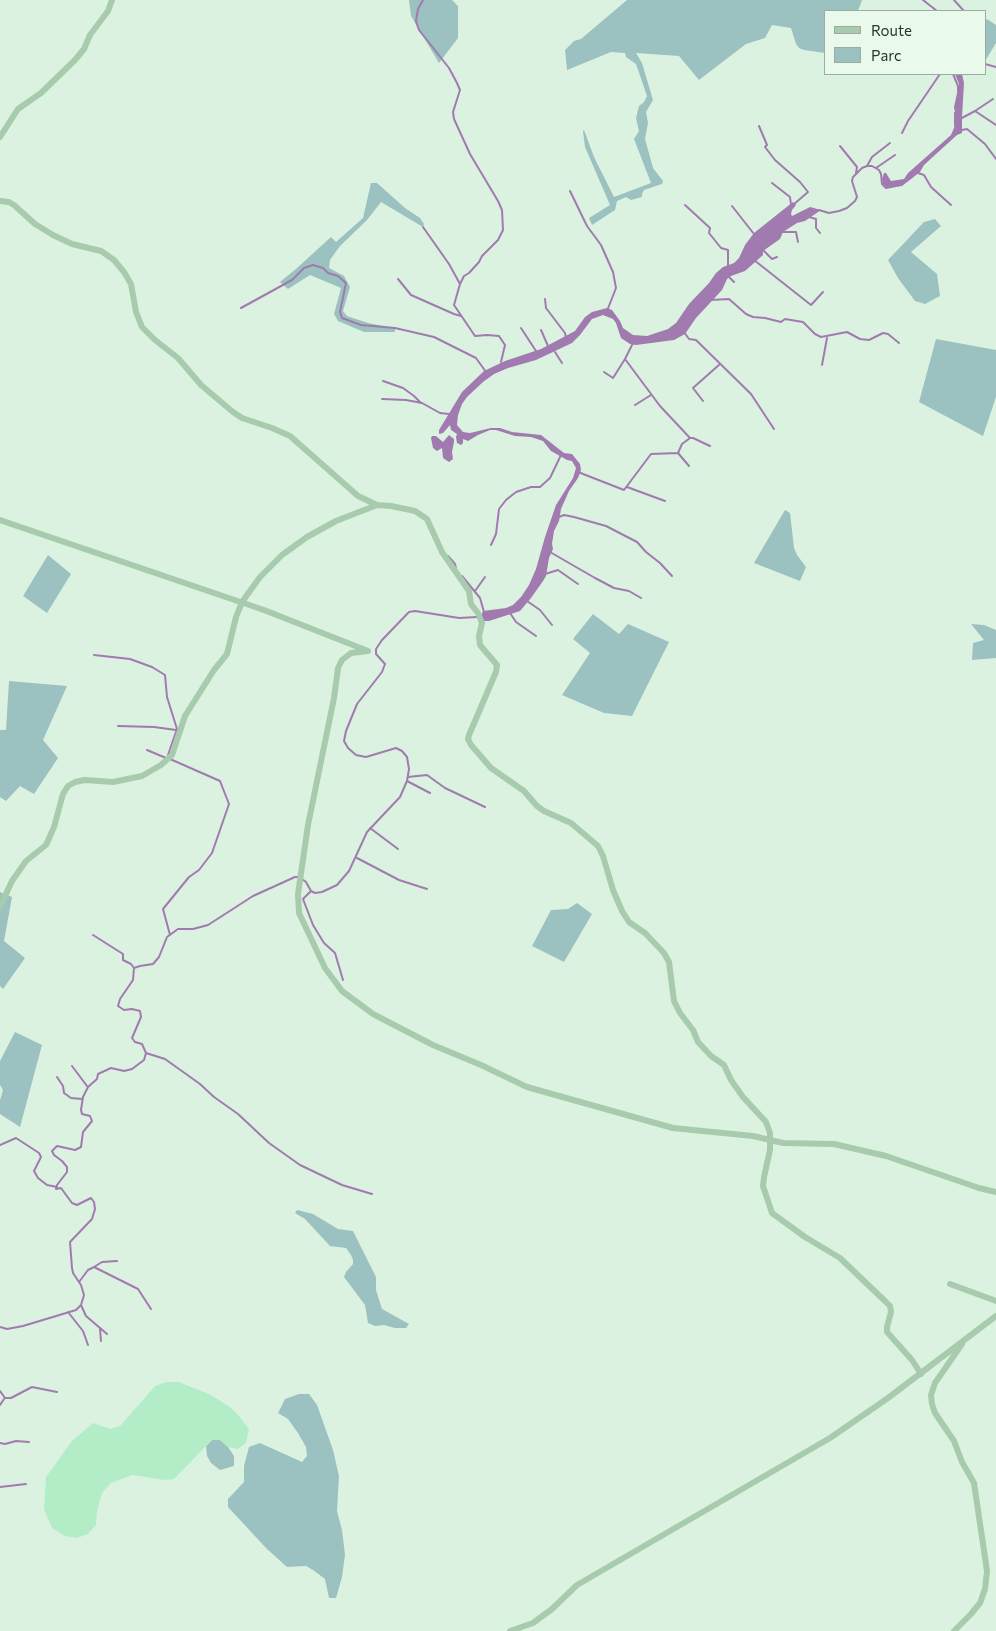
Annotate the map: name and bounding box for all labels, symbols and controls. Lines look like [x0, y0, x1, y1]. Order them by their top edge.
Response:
legend [824, 10, 986, 75]
text: Route [871, 21, 912, 39]
text: Parc [871, 46, 901, 64]

